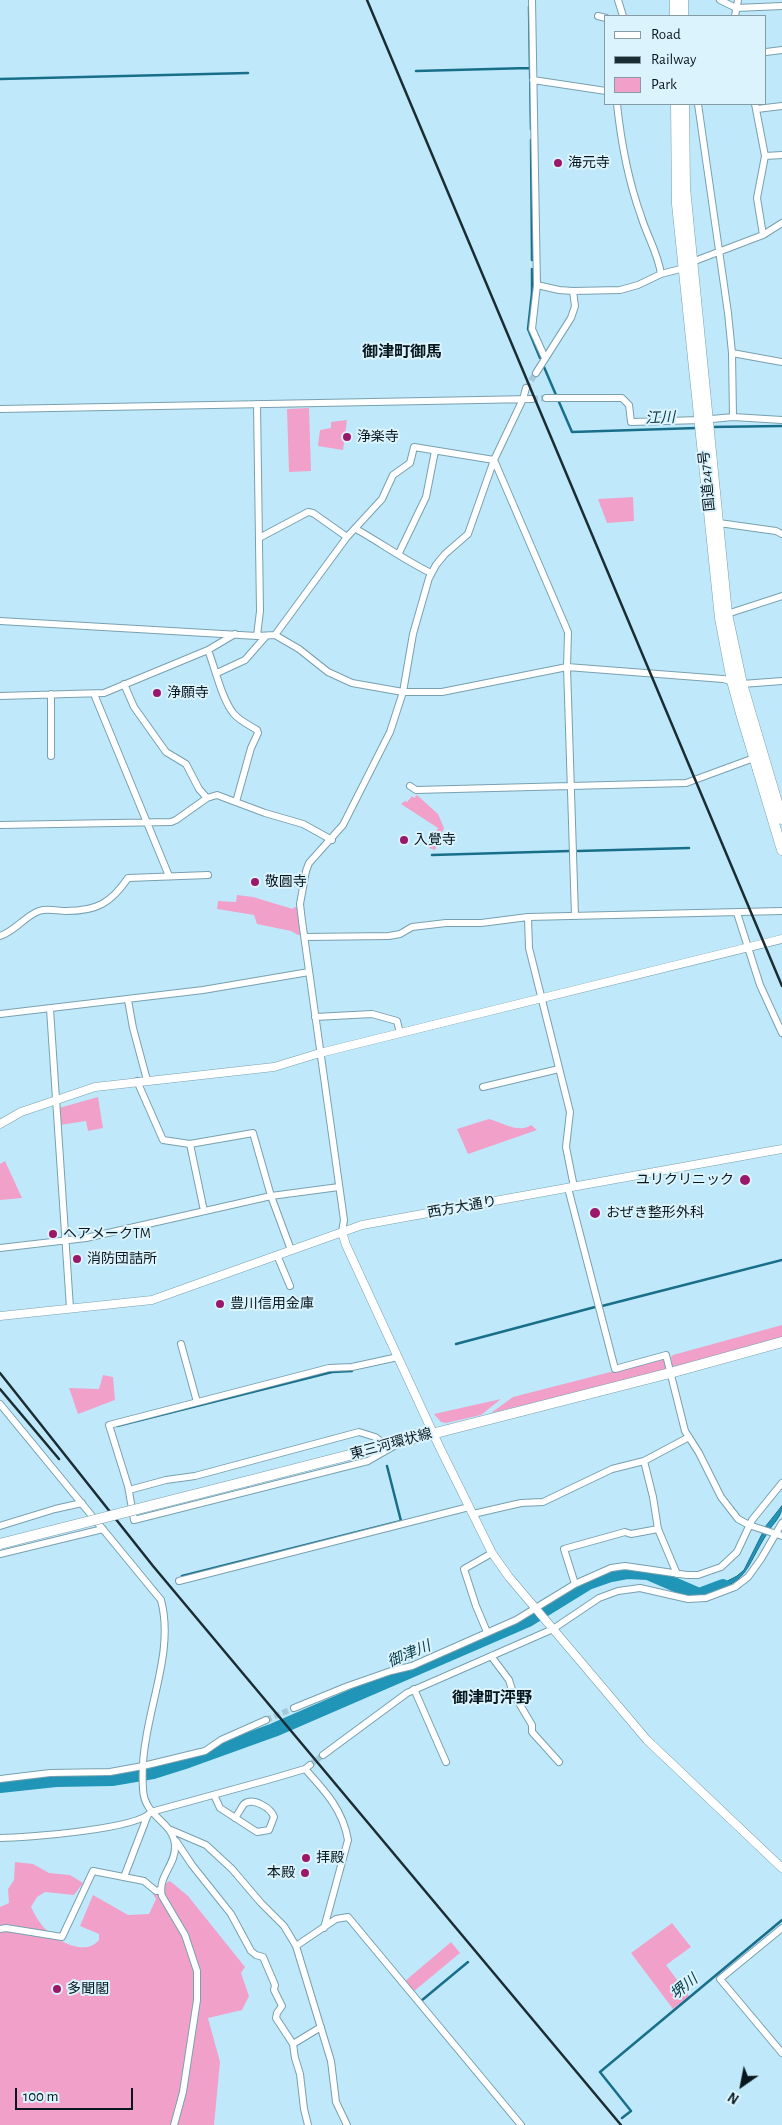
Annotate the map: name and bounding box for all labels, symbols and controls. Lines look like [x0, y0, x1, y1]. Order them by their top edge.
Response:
legend [604, 15, 767, 105]
text: Road [651, 27, 681, 42]
text: Railway [651, 52, 696, 67]
text: Park [651, 77, 677, 92]
place label: 海元寺 [568, 155, 610, 171]
marker: 海元寺 [552, 157, 564, 169]
district label: 御津町御馬 [362, 342, 442, 362]
water label: 江川 [645, 408, 675, 428]
place label: 浄楽寺 [357, 429, 399, 445]
marker: 浄楽寺 [341, 431, 353, 443]
street label: 国道247号 [695, 450, 719, 512]
place label: 浄願寺 [167, 685, 209, 701]
marker: 浄願寺 [151, 687, 163, 699]
place label: 入覺寺 [414, 832, 456, 848]
marker: 入覺寺 [398, 834, 410, 846]
place label: 敬圓寺 [265, 874, 307, 890]
marker: 敬圓寺 [249, 876, 261, 888]
place label: ユリクリニック [636, 1172, 734, 1188]
marker: ユリクリニック [738, 1173, 752, 1187]
street label: 西方大通り [426, 1193, 498, 1221]
place label: おぜき整形外科 [606, 1205, 704, 1221]
marker: おぜき整形外科 [588, 1206, 602, 1220]
place label: ヘアメークTM [63, 1226, 151, 1242]
marker: ヘアメークTM [47, 1228, 59, 1240]
place label: 消防団詰所 [87, 1251, 157, 1267]
marker: 消防団詰所 [71, 1253, 83, 1265]
place label: 豊川信用金庫 [230, 1296, 314, 1312]
marker: 豊川信用金庫 [214, 1298, 226, 1310]
street label: 東三河環状線 [348, 1425, 434, 1463]
water label: 御津川 [385, 1637, 433, 1671]
district label: 御津町泙野 [452, 1688, 532, 1708]
place label: 拝殿 [316, 1850, 344, 1866]
marker: 拝殿 [300, 1852, 312, 1864]
place label: 本殿 [267, 1865, 295, 1881]
marker: 本殿 [299, 1867, 311, 1879]
water label: 堺川 [667, 1970, 701, 2004]
place label: 多聞閣 [67, 1981, 109, 1997]
marker: 多聞閣 [51, 1983, 63, 1995]
north arrow [717, 2060, 767, 2110]
scale bar [18, 2078, 135, 2110]
text: 100 m [23, 2089, 58, 2104]
text: N [726, 2089, 742, 2106]

